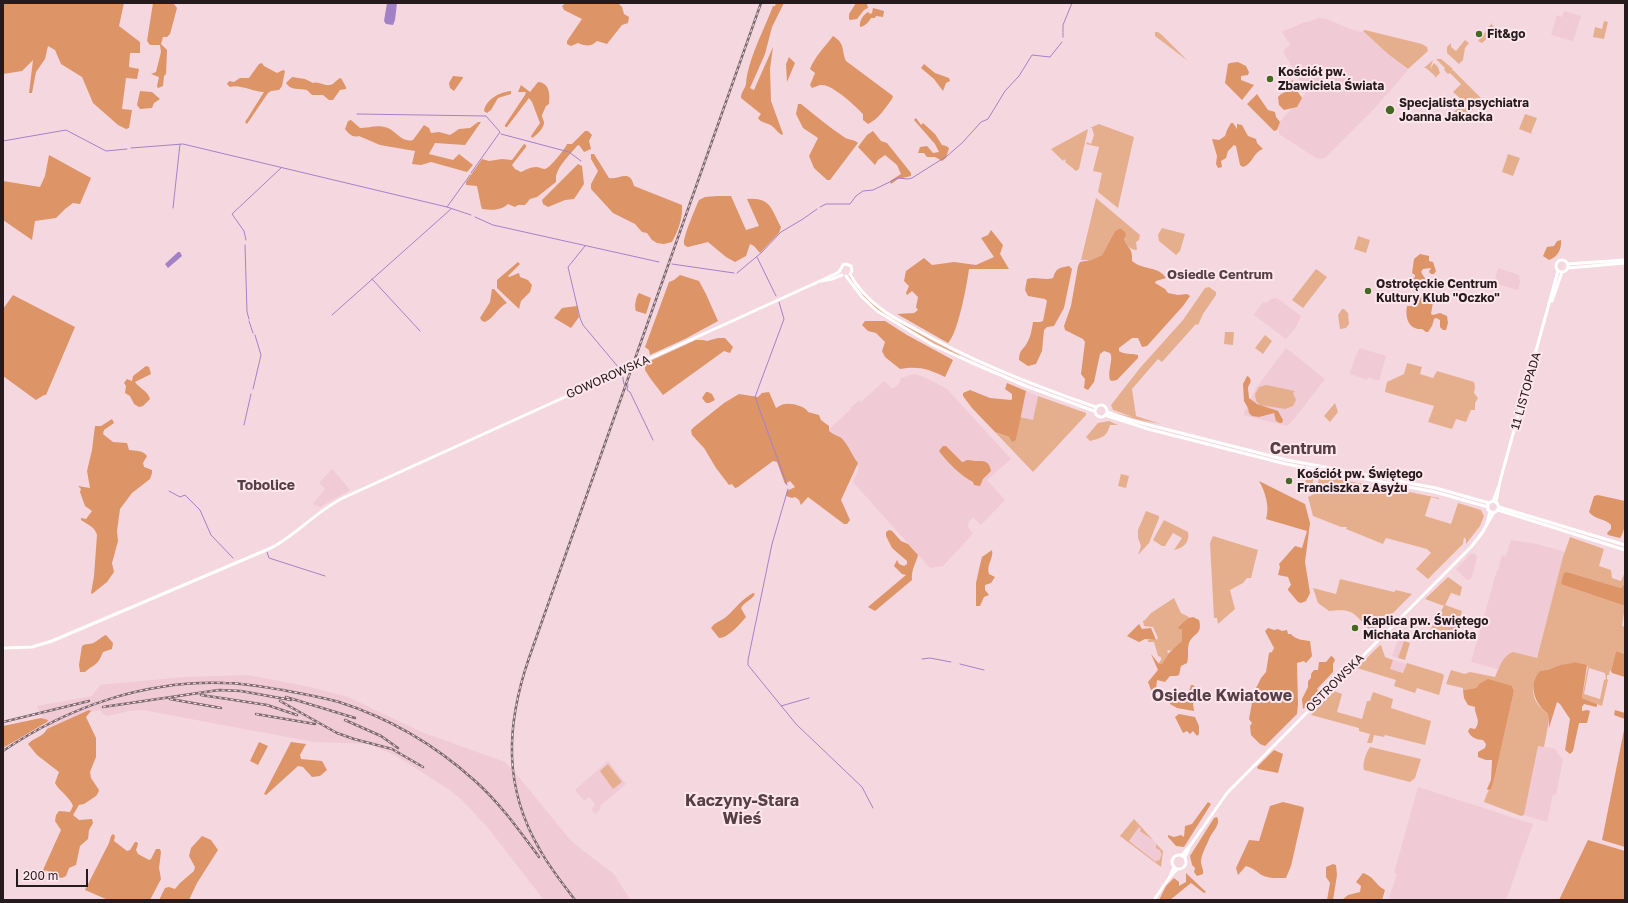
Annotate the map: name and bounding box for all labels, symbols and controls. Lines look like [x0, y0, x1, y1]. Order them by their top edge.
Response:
place label: Fit&go [1487, 27, 1525, 41]
marker: Fit&go [1474, 29, 1484, 39]
place label: Kościół pw. Zbawiciela Świata [1278, 65, 1384, 93]
marker: Kościół pw. Zbawiciela Świata [1265, 74, 1275, 84]
place label: Specjalista psychiatra Joanna Jakacka [1399, 96, 1529, 124]
marker: Specjalista psychiatra Joanna Jakacka [1384, 104, 1396, 116]
district label: Osiedle Centrum [1167, 267, 1273, 283]
place label: Ostrołęckie Centrum Kultury Klub "Oczko" [1376, 277, 1500, 305]
marker: Ostrołęckie Centrum Kultury Klub "Oczko" [1363, 286, 1373, 296]
street label: 11 LISTOPADA [1508, 351, 1544, 431]
street label: GOWOROWSKA [564, 352, 652, 402]
district label: Centrum [1270, 439, 1336, 459]
place label: Kościół pw. Świętego Franciszka z Asyżu [1297, 467, 1423, 495]
marker: Kościół pw. Świętego Franciszka z Asyżu [1284, 476, 1294, 486]
district label: Tobolice [237, 478, 295, 494]
place label: Kaplica pw. Świętego Michała Archanioła [1363, 614, 1488, 642]
marker: Kaplica pw. Świętego Michała Archanioła [1350, 623, 1360, 633]
street label: OSTROWSKA [1303, 651, 1367, 715]
district label: Osiedle Kwiatowe [1152, 686, 1292, 706]
district label: Kaczyny-Stara Wieś [685, 791, 799, 829]
scale bar [18, 861, 90, 887]
text: 200 m [23, 868, 58, 883]

